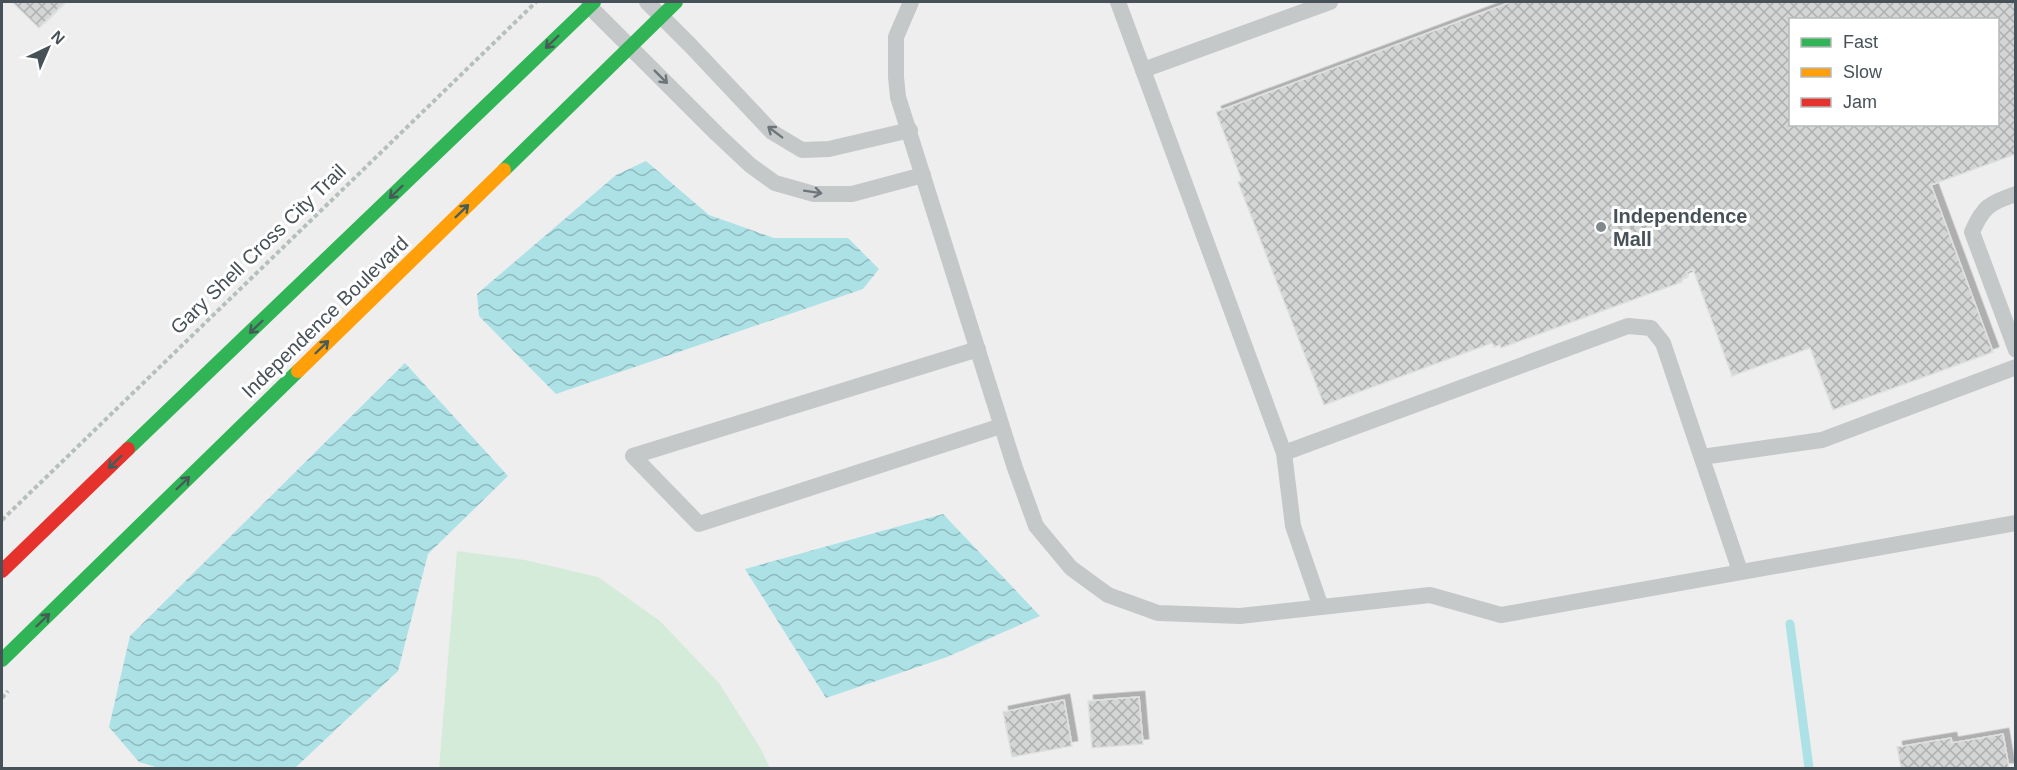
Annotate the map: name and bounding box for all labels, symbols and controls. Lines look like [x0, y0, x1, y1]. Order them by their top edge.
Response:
north arrow [18, 18, 78, 78]
legend [1789, 18, 1999, 126]
text: N [48, 27, 68, 48]
text: Fast [1843, 32, 1878, 52]
one-way arrow [545, 35, 560, 49]
text: Slow [1843, 62, 1883, 82]
one-way arrow [653, 70, 668, 85]
text: Jam [1843, 92, 1877, 112]
one-way arrow [767, 126, 783, 139]
street label: Gary Shell Cross City Trail [166, 160, 350, 338]
one-way arrow [389, 184, 404, 199]
one-way arrow [802, 187, 822, 198]
one-way arrow [454, 204, 469, 218]
place label: Independence Mall [1613, 205, 1747, 250]
marker: Independence Mall [1594, 220, 1608, 234]
street label: Independence Boulevard [237, 232, 413, 402]
one-way arrow [248, 320, 263, 334]
one-way arrow [315, 340, 330, 354]
one-way arrow [108, 455, 123, 469]
one-way arrow [175, 476, 190, 491]
one-way arrow [36, 612, 51, 627]

